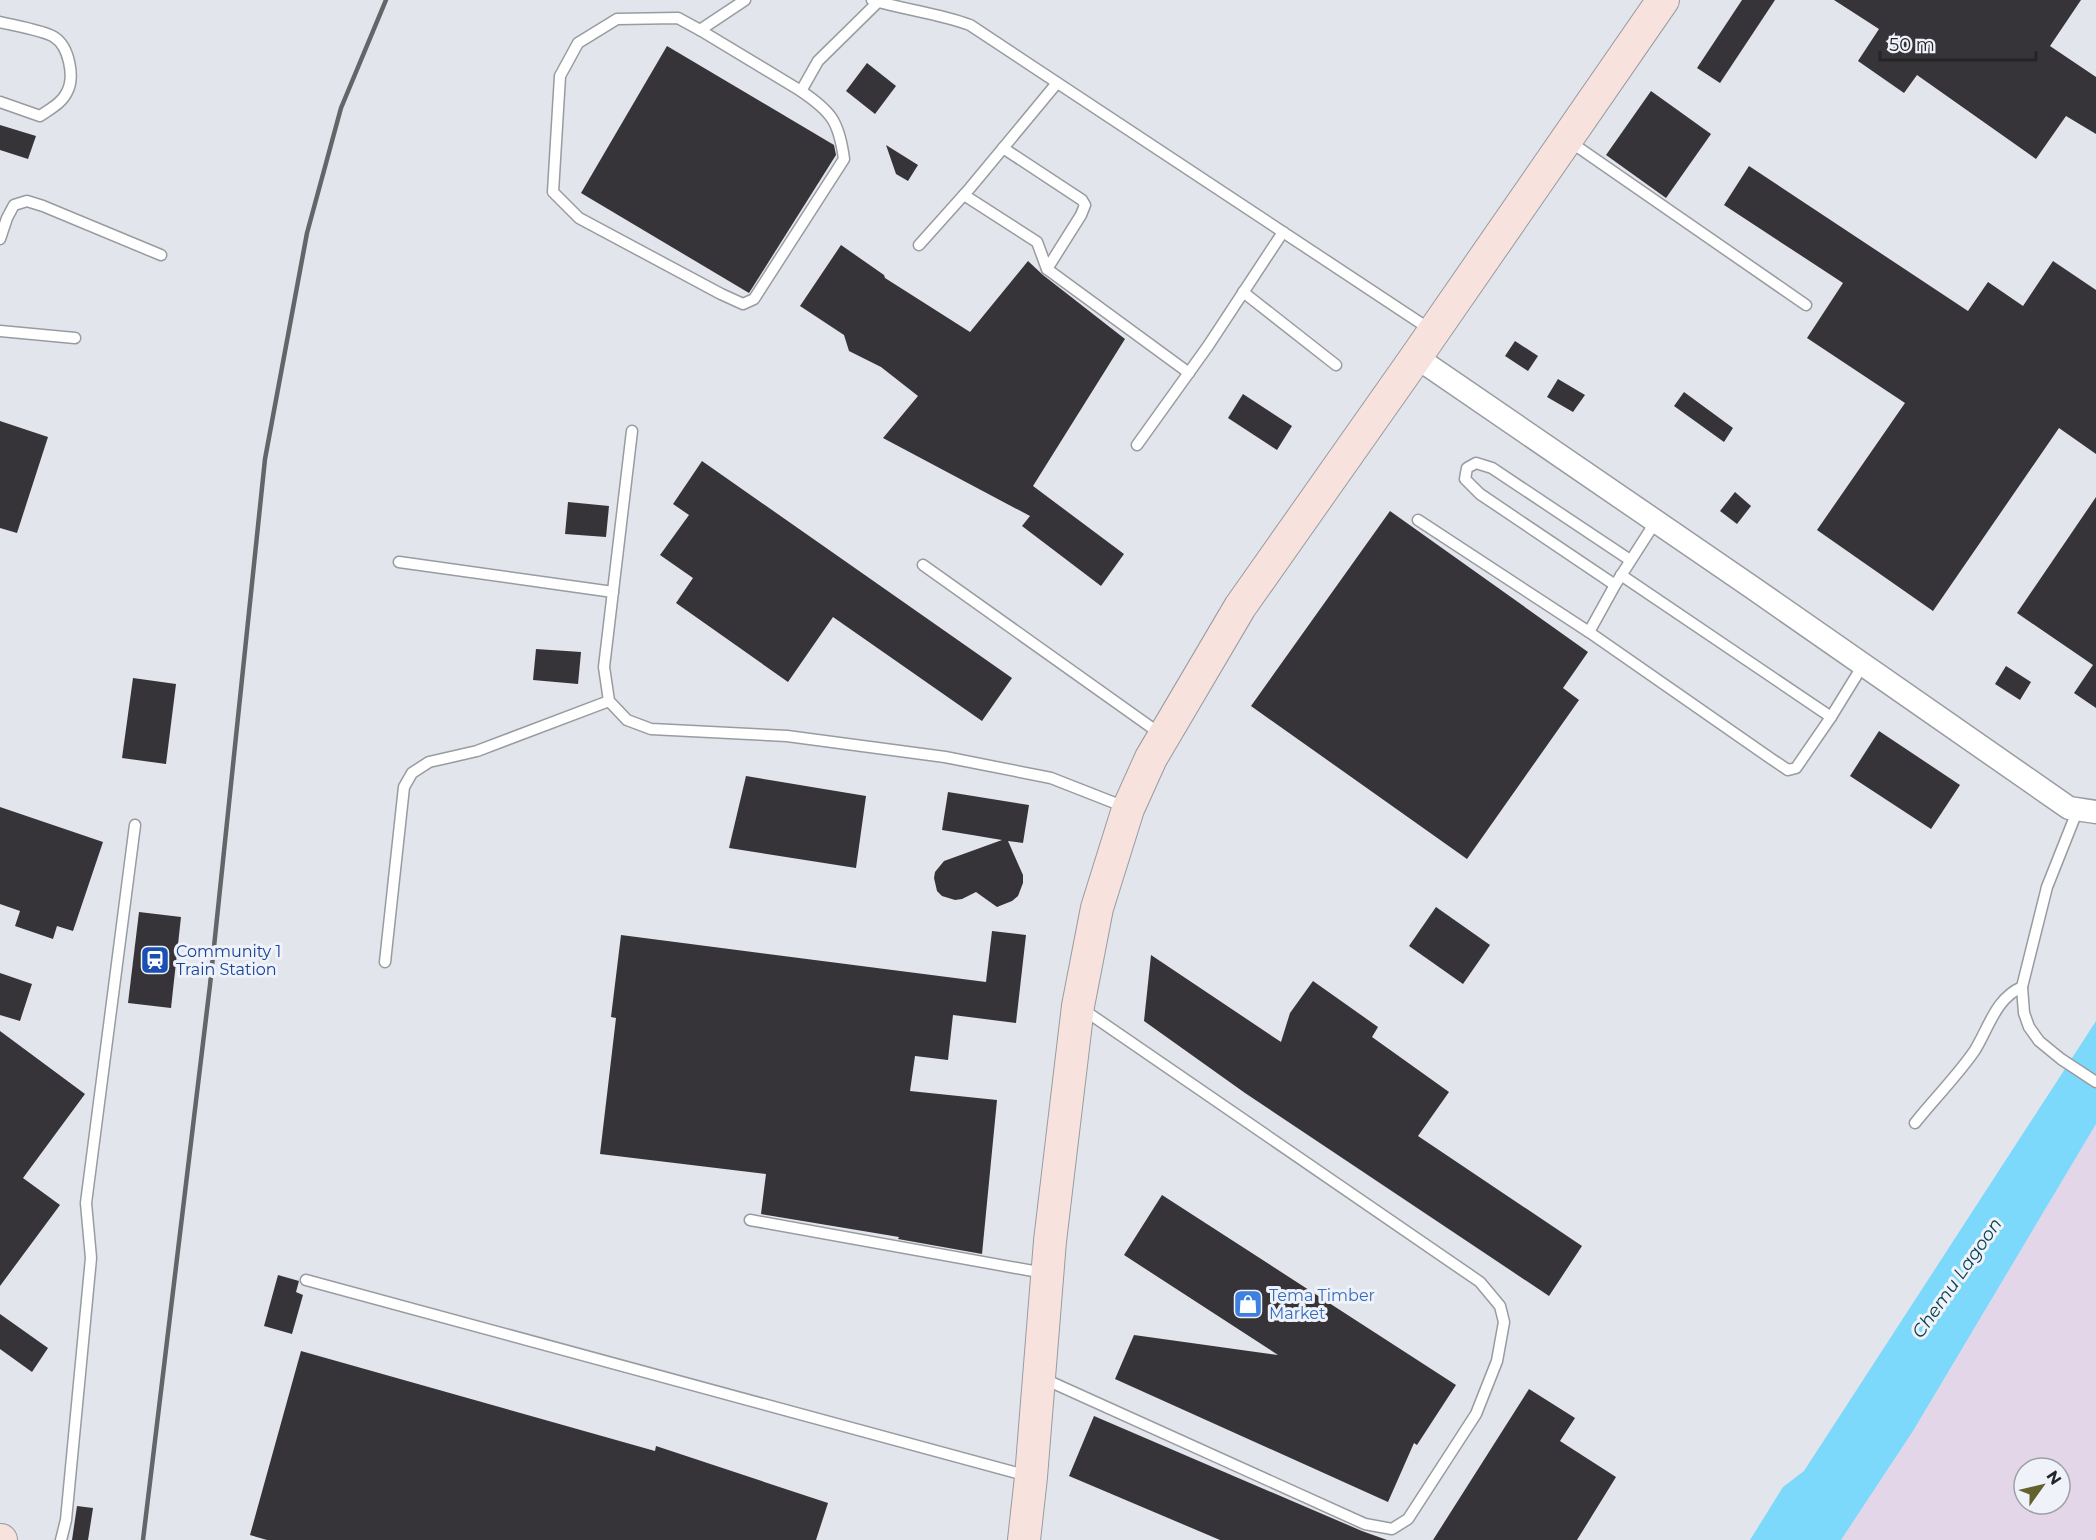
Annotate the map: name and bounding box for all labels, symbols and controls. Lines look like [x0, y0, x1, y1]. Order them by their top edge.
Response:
scale bar [1880, 24, 2036, 62]
text: 50 m [1889, 34, 1935, 56]
place label: Community 1 Train Station [176, 942, 281, 979]
station icon: Community 1 Train Station [139, 944, 171, 976]
water label: Chemu Lagoon [1907, 1214, 2007, 1342]
place label: Tema Timber Market [1269, 1286, 1375, 1323]
shop icon: Tema Timber Market [1232, 1288, 1264, 1320]
north arrow [2012, 1456, 2072, 1516]
text: N [2043, 1467, 2066, 1489]

